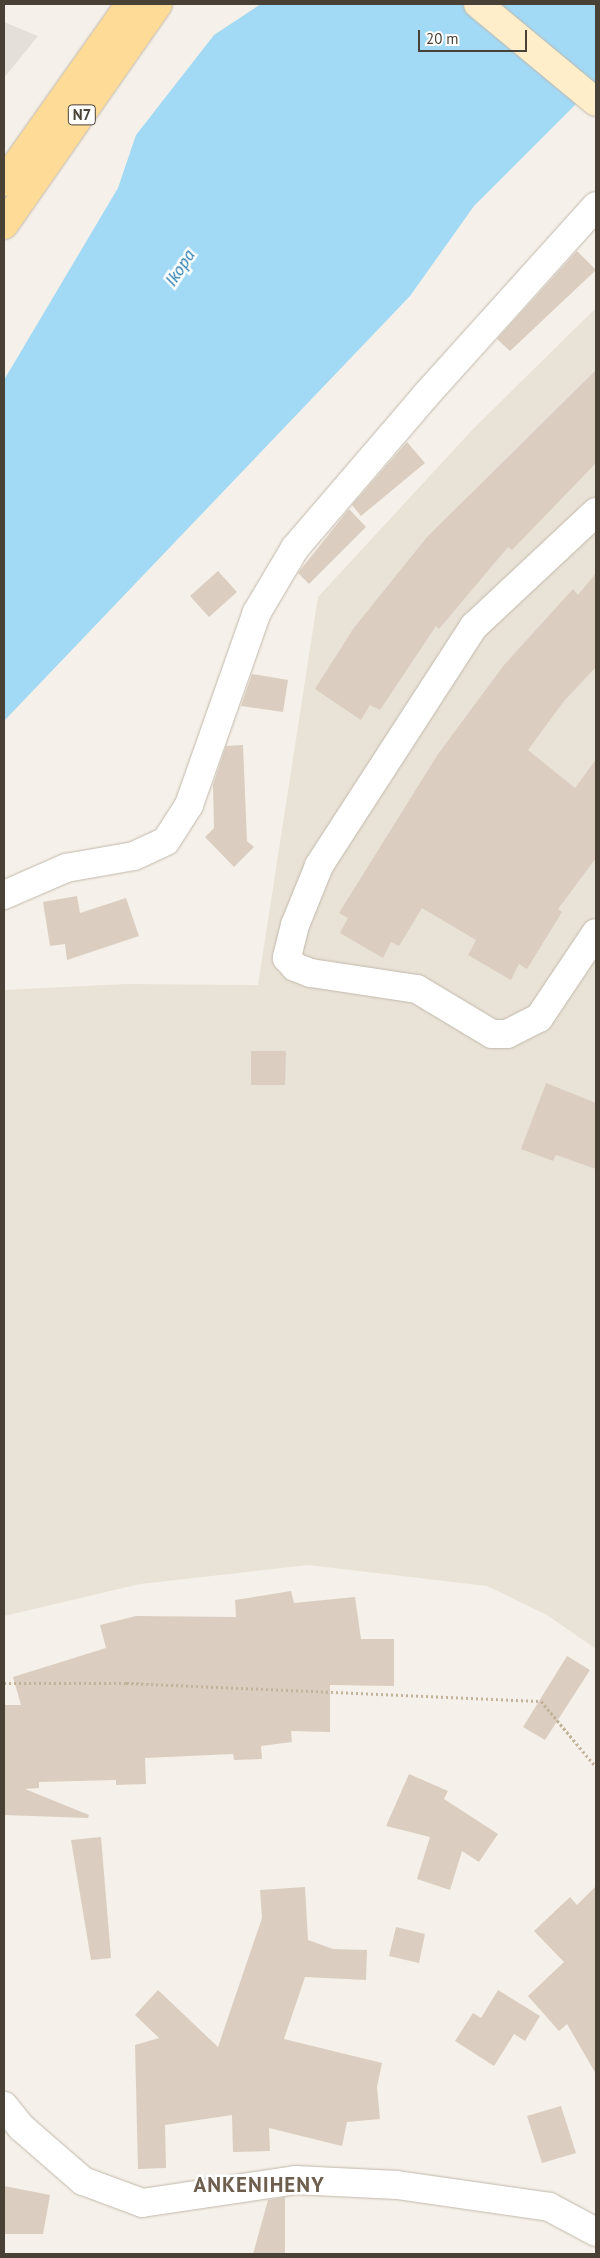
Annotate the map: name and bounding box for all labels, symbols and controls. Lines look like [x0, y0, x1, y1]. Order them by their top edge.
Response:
scale bar [420, 20, 529, 52]
text: 20 m [426, 29, 459, 48]
road number: N7 [67, 102, 97, 128]
water label: Ikopa [160, 246, 200, 290]
district label: ANKENIHENY [192, 2172, 326, 2198]

